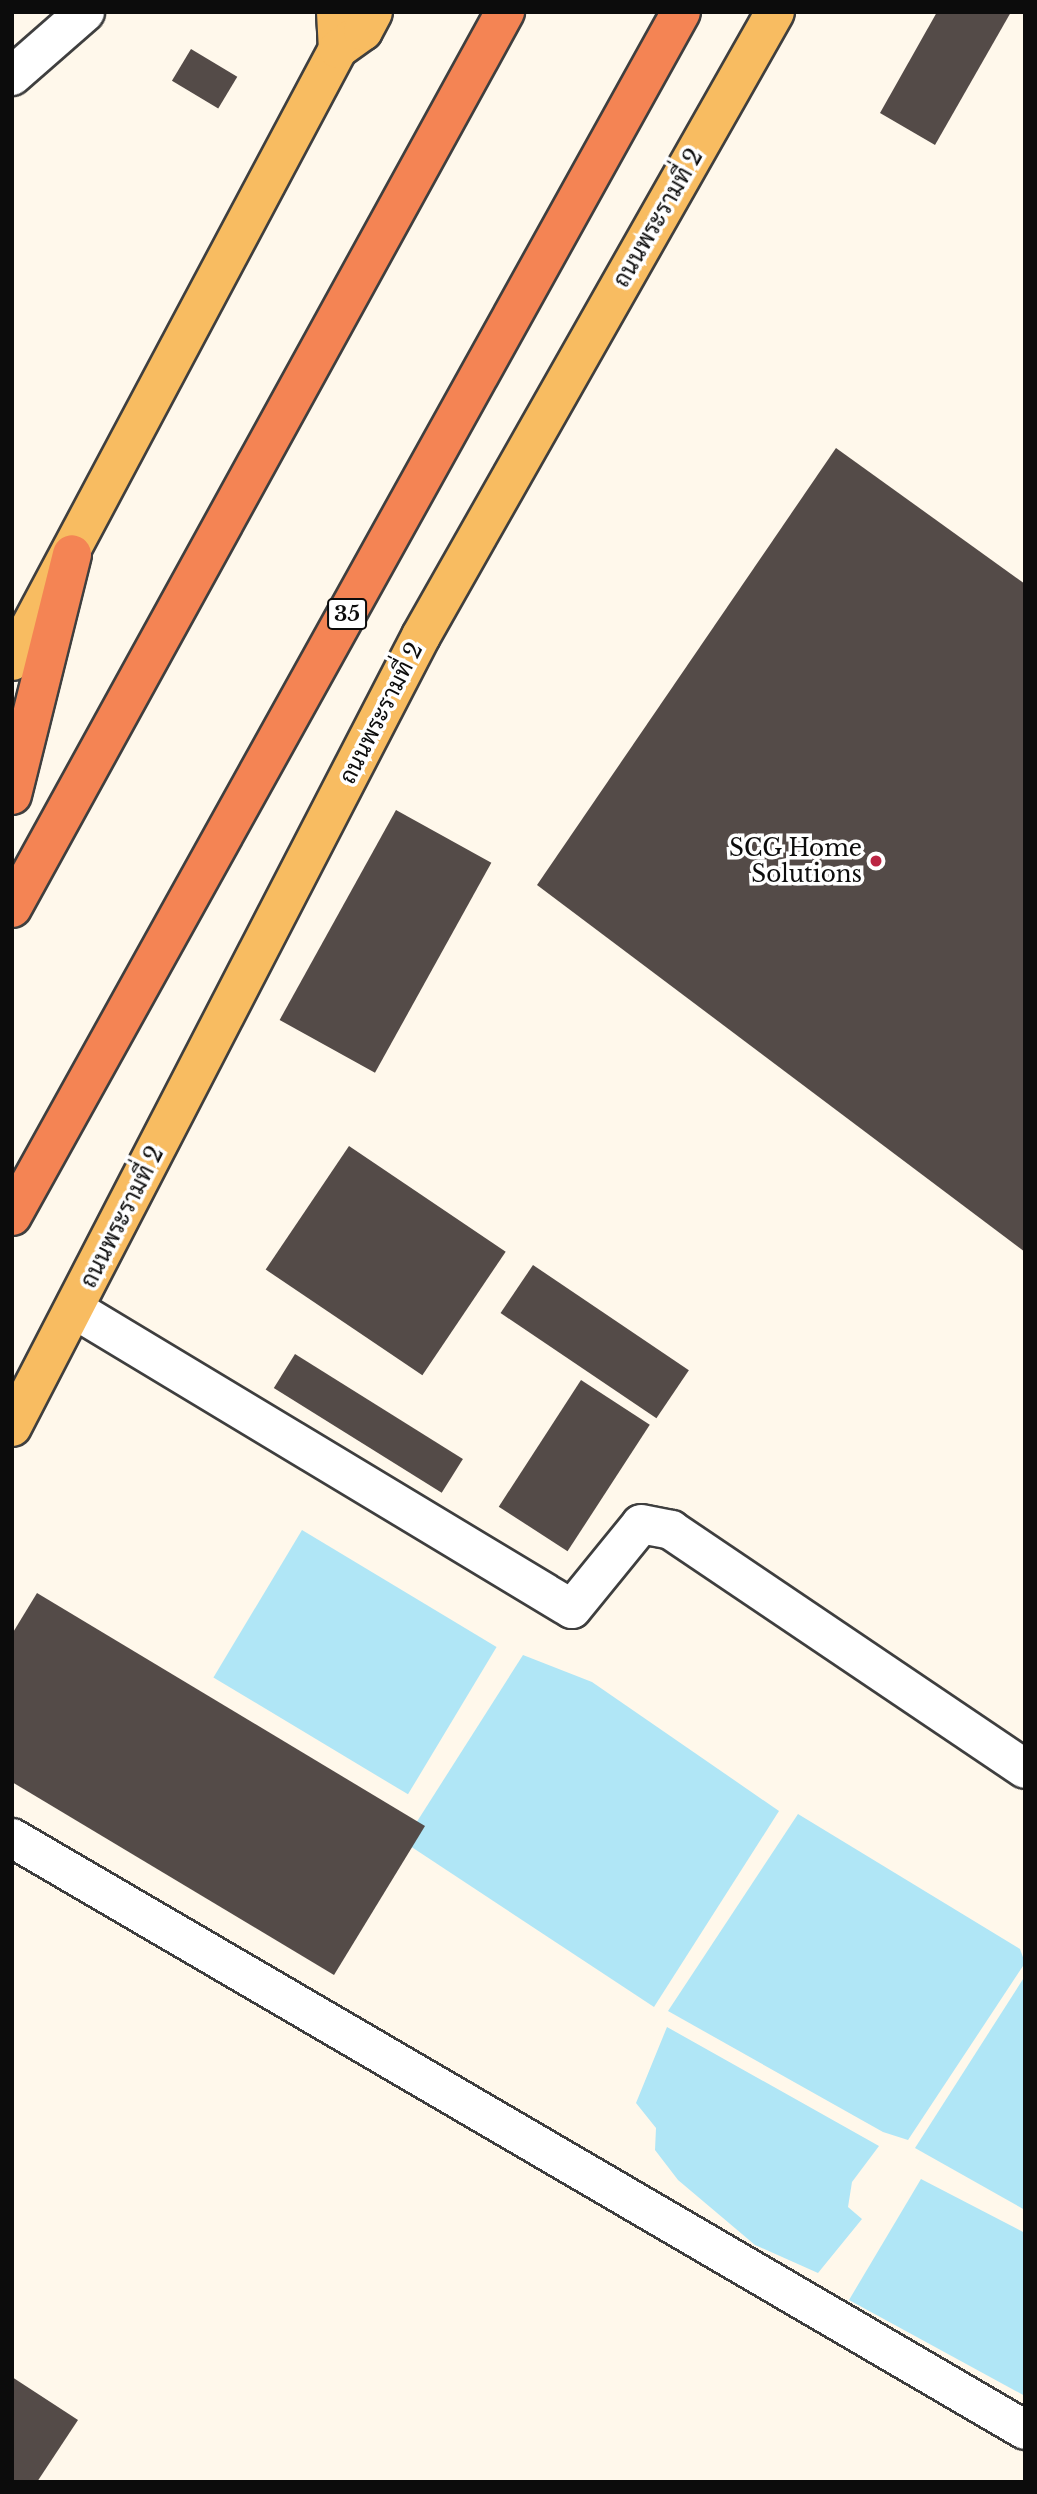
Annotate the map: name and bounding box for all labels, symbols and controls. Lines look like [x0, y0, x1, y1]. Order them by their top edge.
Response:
street label: ถนนพระรามที่ 2 [607, 144, 709, 292]
road number: 35 [326, 596, 368, 632]
street label: ถนนพระรามที่ 2 [334, 638, 428, 788]
place label: SCG Home Solutions [729, 834, 862, 888]
marker: SCG Home Solutions [868, 853, 884, 869]
street label: ถนนพระรามที่ 2 [75, 1142, 169, 1292]

